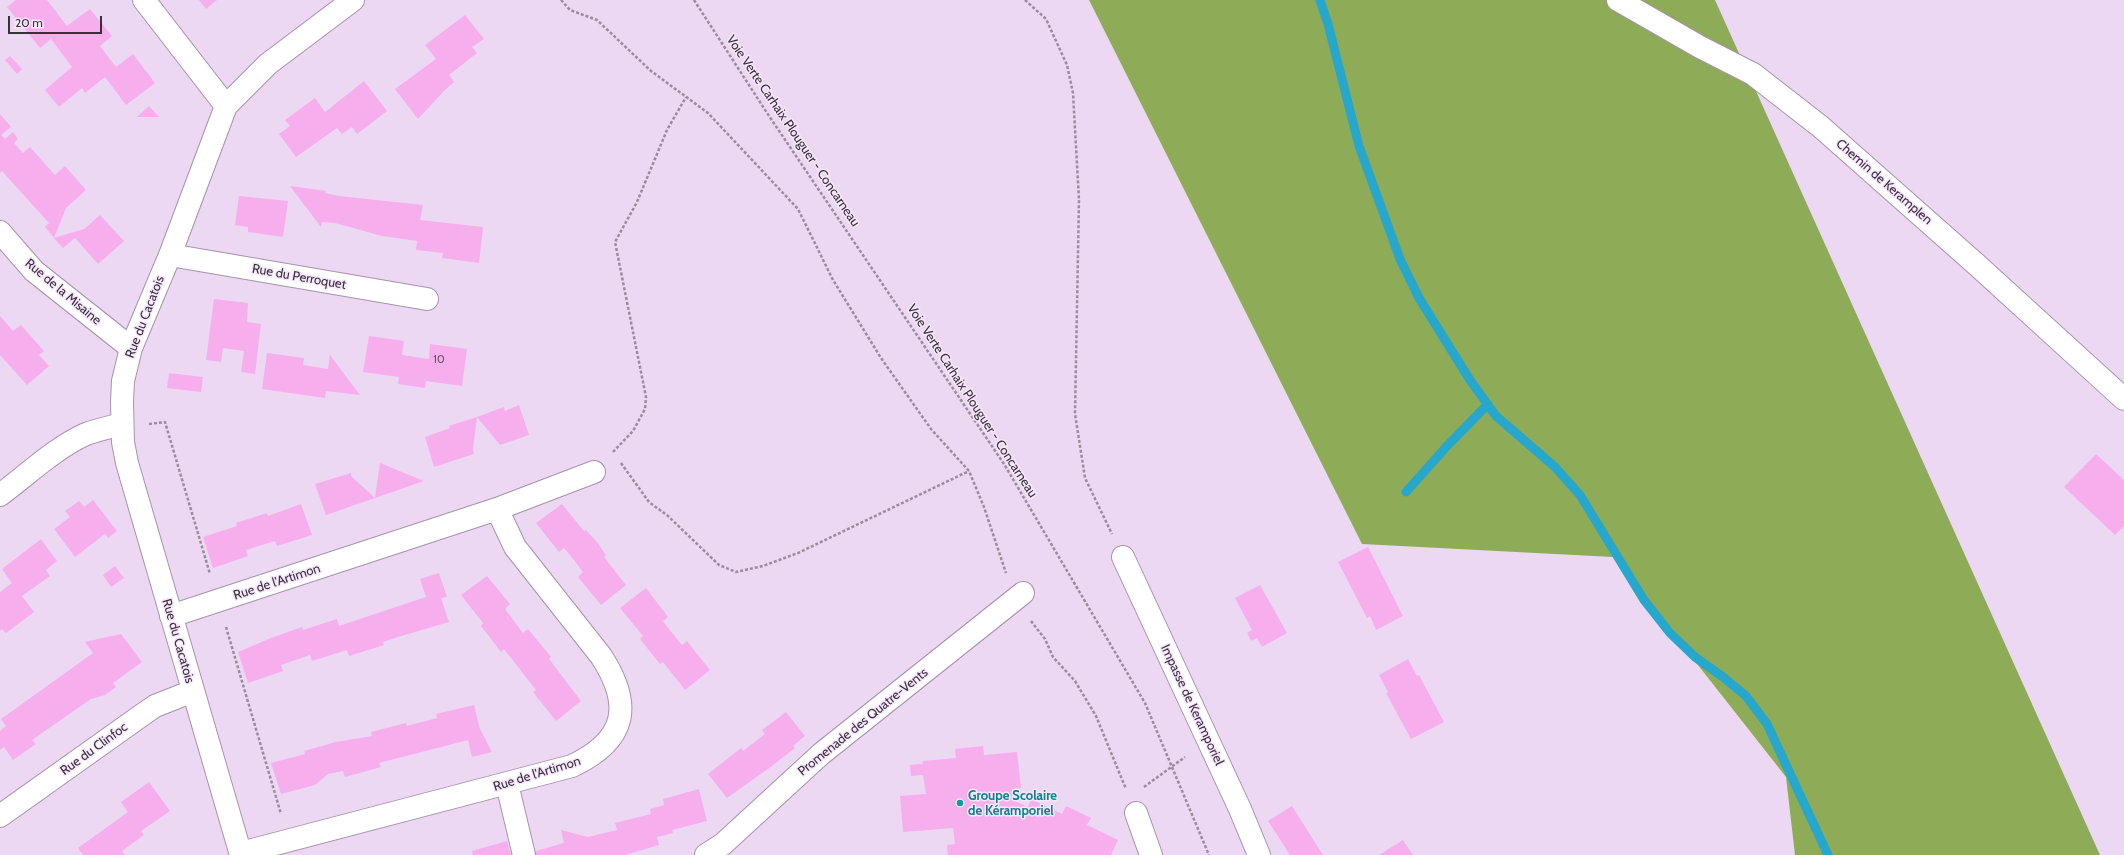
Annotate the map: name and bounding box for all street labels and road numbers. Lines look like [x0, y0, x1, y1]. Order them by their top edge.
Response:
street label: Voie Verte Carhaix Plouguer - Concarneau [723, 32, 863, 230]
street label: Chemin de Keramplen [1833, 136, 1935, 228]
street label: Rue de la Misaine [22, 256, 104, 328]
street label: Rue du Perroquet [251, 261, 347, 293]
street label: Rue du Cacatois [122, 274, 168, 360]
street label: Voie Verte Carhaix Plouguer - Concarneau [904, 301, 1040, 501]
street label: Rue de l'Artimon [232, 561, 322, 603]
street label: Rue du Cacatois [159, 597, 197, 685]
street label: Impasse de Keramporiel [1157, 642, 1227, 768]
street label: Promenade des Quatre-Vents [795, 665, 931, 779]
street label: Rue du Clinfoc [57, 719, 131, 779]
street label: Rue de l'Artimon [491, 753, 583, 795]

